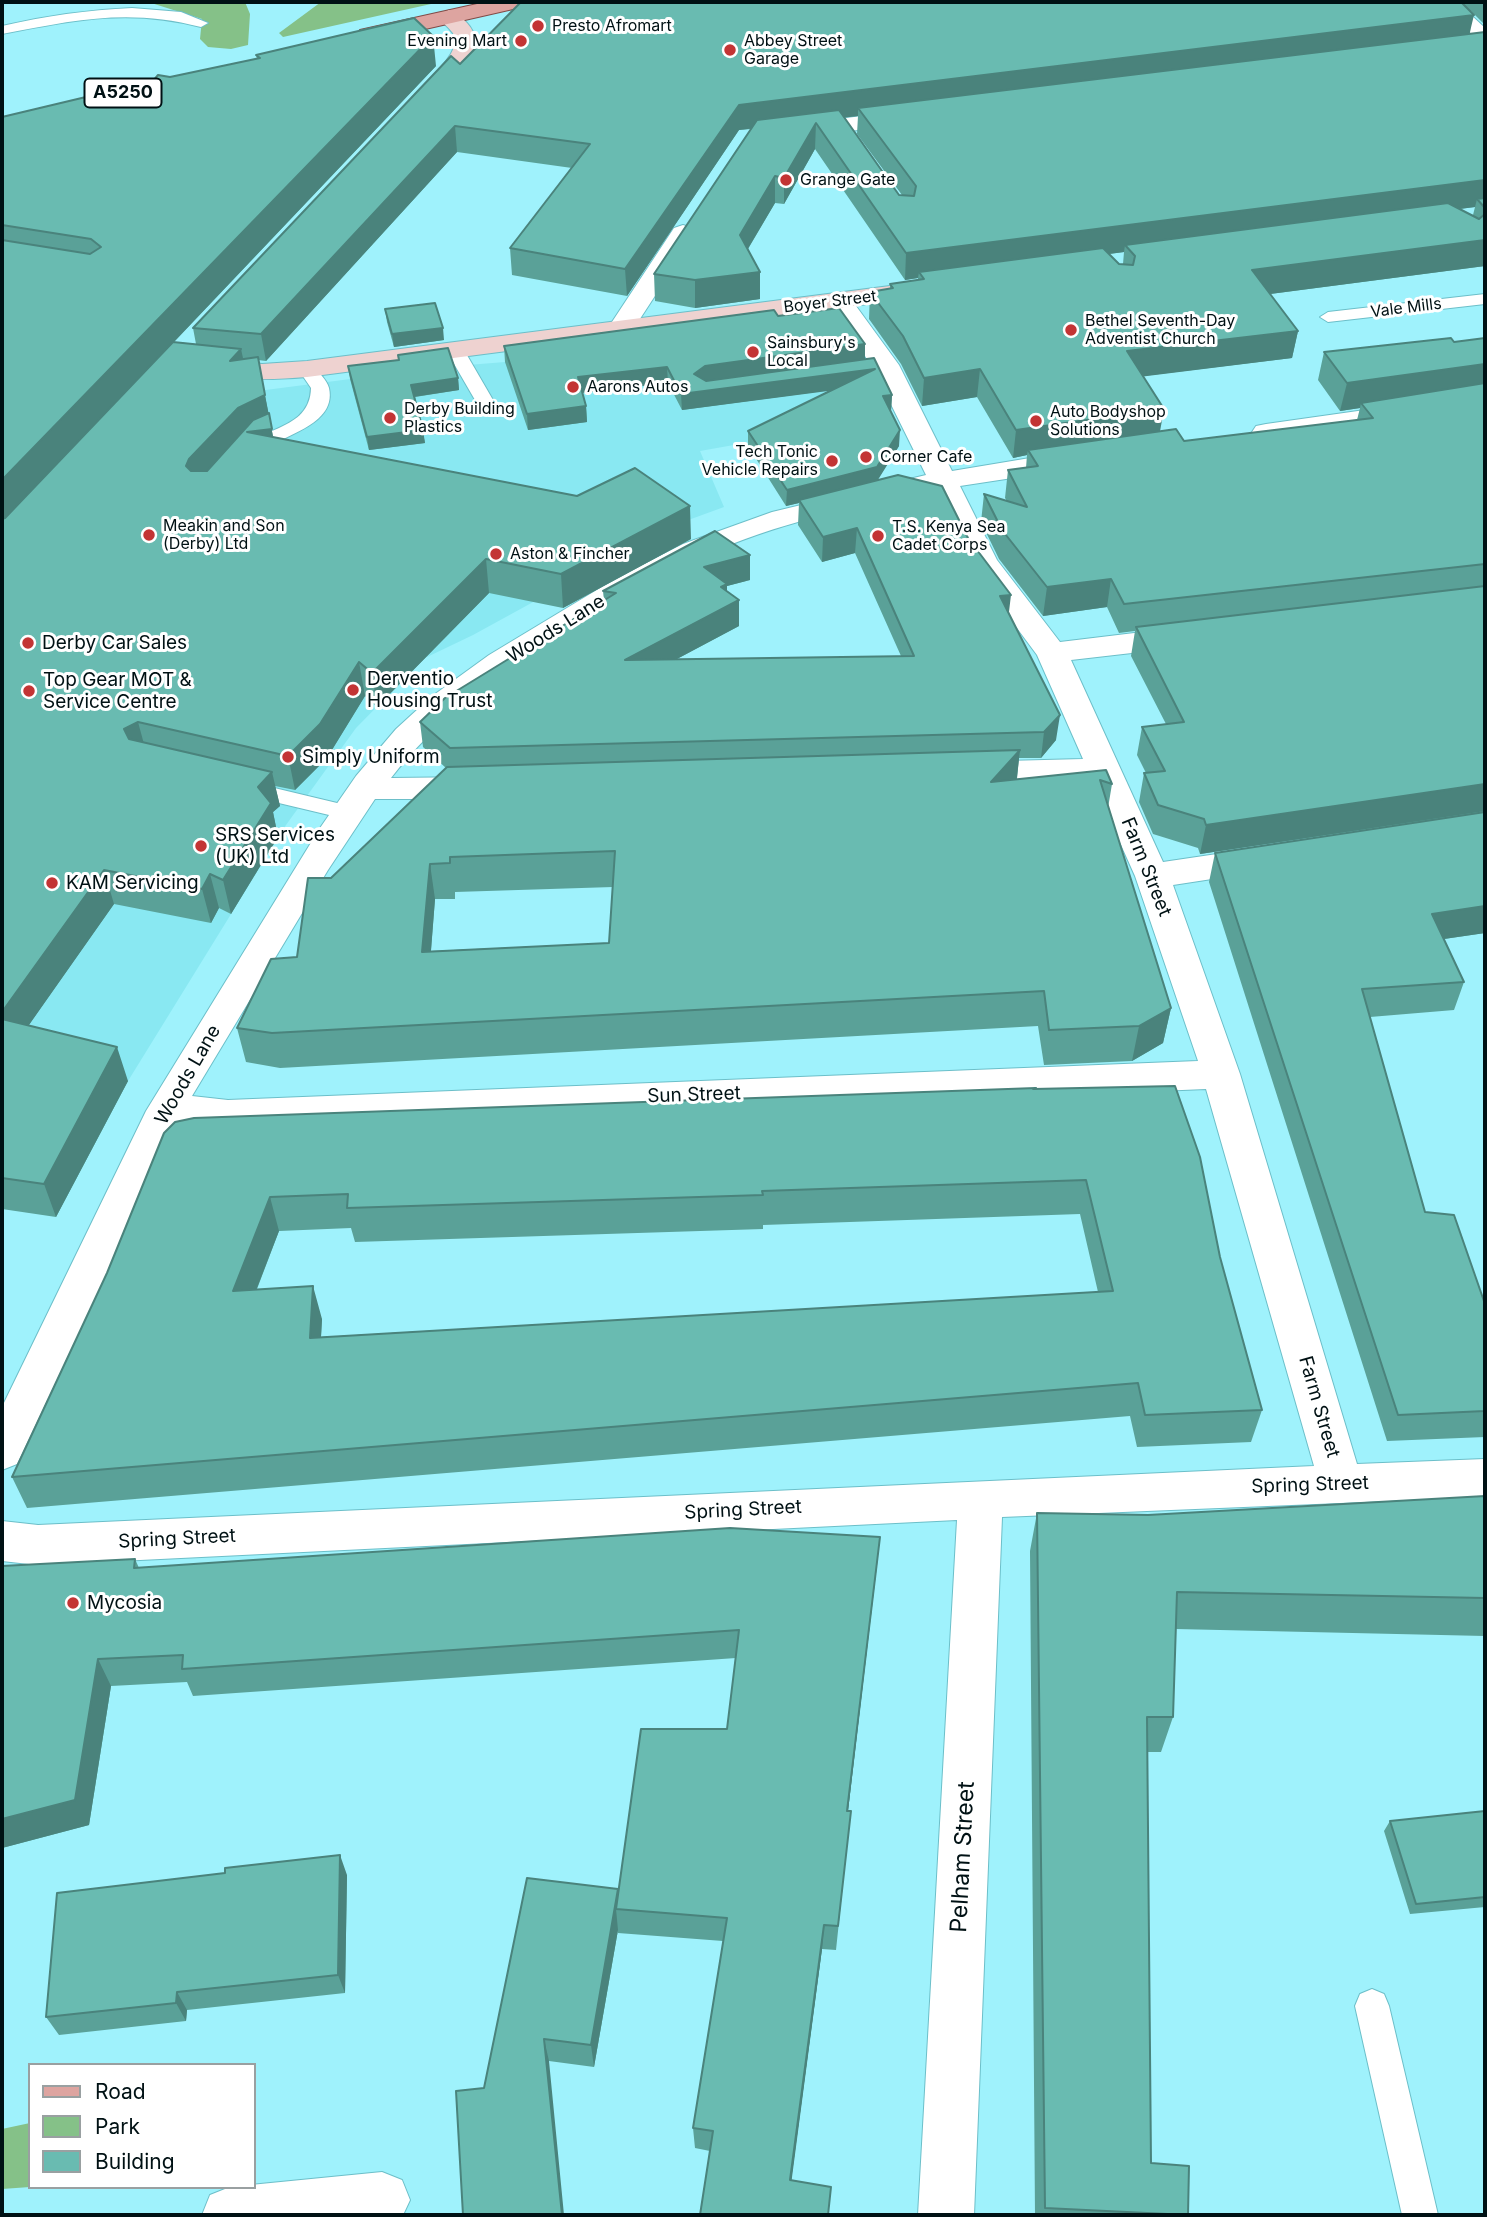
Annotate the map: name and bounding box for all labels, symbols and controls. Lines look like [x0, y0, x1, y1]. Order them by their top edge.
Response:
place label: Presto Afromart [552, 16, 672, 36]
marker: Presto Afromart [530, 18, 546, 34]
place label: Evening Mart [407, 31, 507, 51]
place label: Abbey Street Garage [744, 31, 842, 69]
marker: Evening Mart [513, 33, 529, 49]
marker: Abbey Street Garage [722, 42, 738, 58]
road number: A5250 [85, 78, 162, 108]
place label: Grange Gate [800, 170, 895, 190]
marker: Grange Gate [778, 172, 794, 188]
street label: Boyer Street [782, 287, 878, 317]
street label: Vale Mills [1369, 294, 1443, 322]
place label: Bethel Seventh-Day Adventist Church [1085, 311, 1235, 349]
marker: Bethel Seventh-Day Adventist Church [1063, 322, 1079, 338]
place label: Sainsbury's Local [767, 333, 856, 371]
marker: Sainsbury's Local [745, 344, 761, 360]
place label: Aarons Autos [587, 377, 688, 397]
marker: Aarons Autos [565, 379, 581, 395]
place label: Derby Building Plastics [404, 399, 515, 437]
place label: Auto Bodyshop Solutions [1050, 402, 1166, 440]
marker: Derby Building Plastics [382, 410, 398, 426]
marker: Auto Bodyshop Solutions [1028, 413, 1044, 429]
place label: Tech Tonic Vehicle Repairs [702, 442, 818, 480]
place label: Corner Cafe [880, 447, 972, 467]
marker: Corner Cafe [858, 449, 874, 465]
marker: Tech Tonic Vehicle Repairs [824, 453, 840, 469]
place label: Meakin and Son (Derby) Ltd [163, 516, 285, 554]
place label: T.S. Kenya Sea Cadet Corps [892, 517, 1006, 555]
marker: Meakin and Son (Derby) Ltd [141, 527, 157, 543]
marker: T.S. Kenya Sea Cadet Corps [870, 528, 886, 544]
place label: Aston & Fincher [510, 544, 630, 564]
marker: Aston & Fincher [488, 546, 504, 562]
street label: Woods Lane [503, 590, 609, 668]
place label: Derby Car Sales [42, 632, 187, 654]
marker: Derby Car Sales [20, 635, 36, 651]
place label: Derventio Housing Trust [367, 668, 492, 712]
place label: Top Gear MOT & Service Centre [43, 669, 192, 713]
marker: Derventio Housing Trust [345, 682, 361, 698]
marker: Top Gear MOT & Service Centre [21, 683, 37, 699]
place label: Simply Uniform [302, 746, 440, 768]
marker: Simply Uniform [280, 749, 296, 765]
street label: Farm Street [1116, 814, 1176, 920]
place label: SRS Services (UK) Ltd [215, 824, 335, 868]
marker: SRS Services (UK) Ltd [193, 838, 209, 854]
place label: KAM Servicing [66, 872, 199, 894]
marker: KAM Servicing [44, 875, 60, 891]
street label: Woods Lane [150, 1021, 226, 1129]
street label: Sun Street [647, 1082, 741, 1108]
street label: Farm Street [1294, 1354, 1344, 1460]
street label: Spring Street [1251, 1472, 1369, 1498]
street label: Spring Street [684, 1496, 802, 1524]
street label: Spring Street [118, 1525, 236, 1553]
place label: Mycosia [87, 1592, 162, 1614]
marker: Mycosia [65, 1595, 81, 1611]
street label: Pelham Street [945, 1781, 981, 1933]
legend [28, 2063, 256, 2189]
text: Road [95, 2079, 146, 2104]
text: Park [95, 2114, 140, 2139]
text: Building [95, 2149, 175, 2174]

